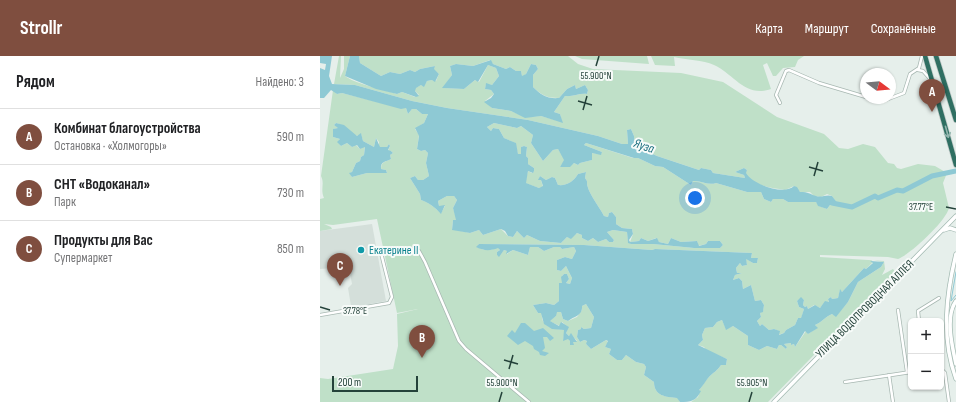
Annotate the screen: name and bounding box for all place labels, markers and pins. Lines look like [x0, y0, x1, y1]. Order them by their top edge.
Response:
pin: A [919, 79, 945, 112]
place label: Екатерине II [369, 243, 418, 258]
marker: Екатерине II [356, 245, 366, 255]
pin: C [327, 253, 353, 286]
pin: B [409, 325, 435, 358]

